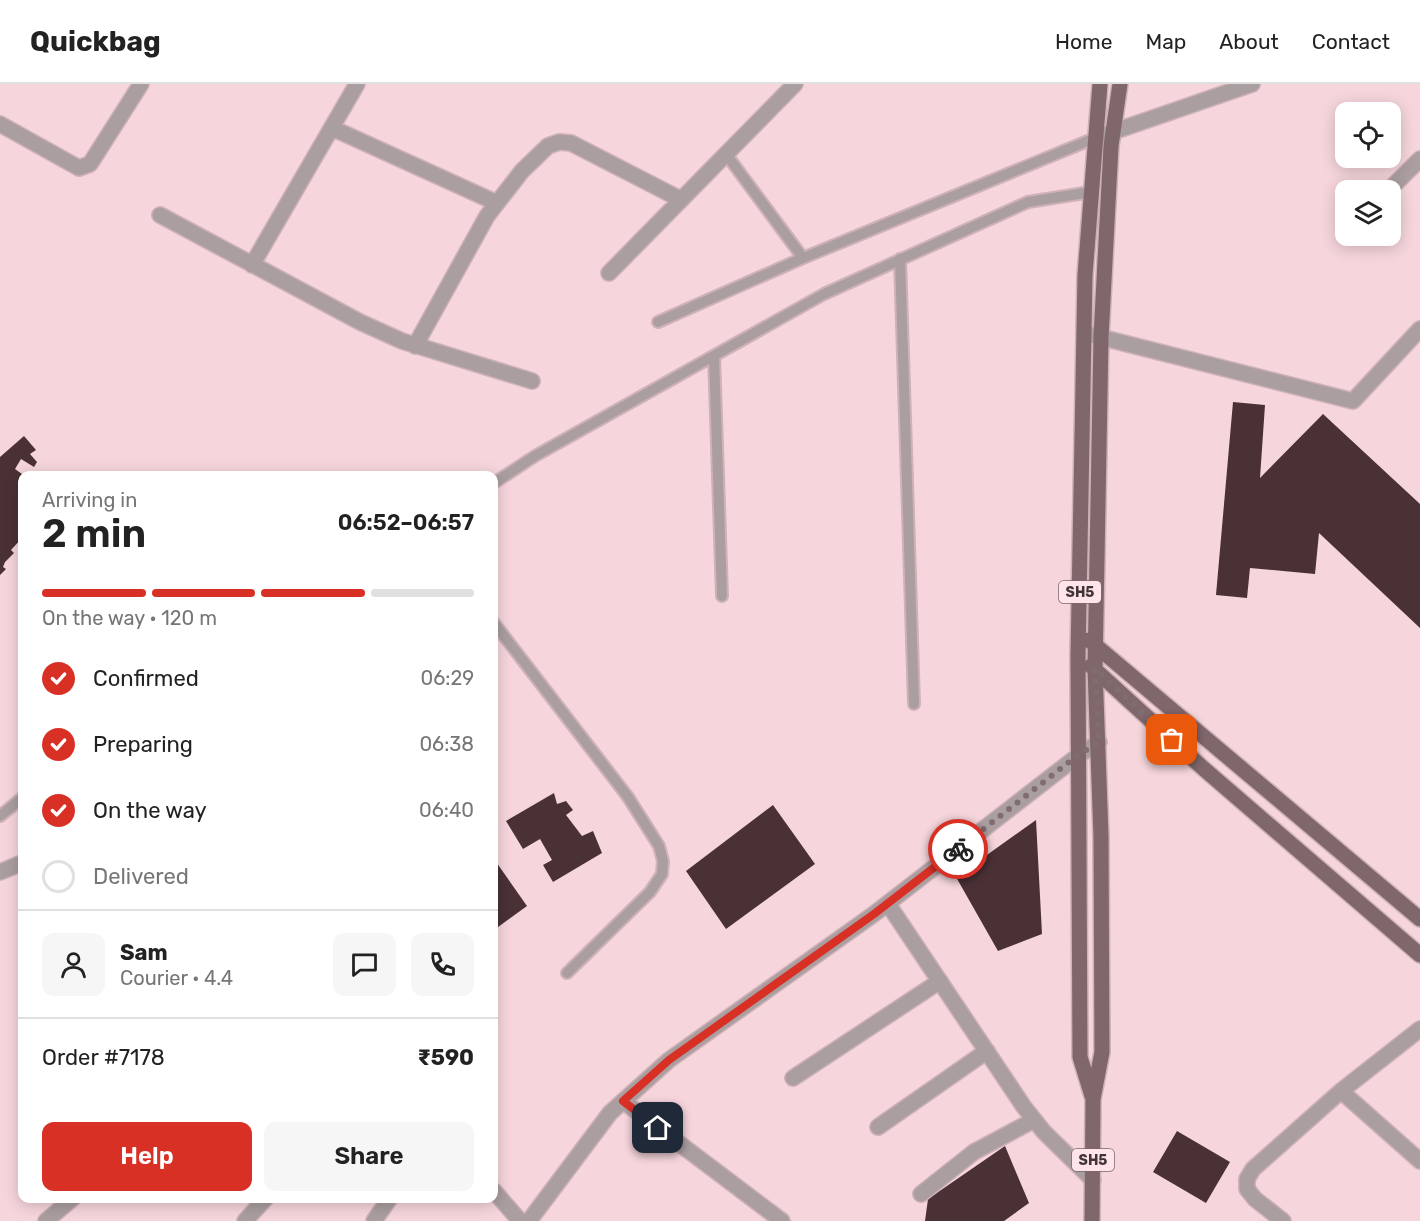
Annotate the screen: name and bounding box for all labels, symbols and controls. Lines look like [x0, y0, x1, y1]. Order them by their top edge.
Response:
text: Quickbag [30, 25, 161, 58]
text: Home [1055, 29, 1112, 54]
text: Map [1145, 29, 1186, 54]
text: About [1219, 29, 1279, 54]
text: Contact [1312, 29, 1390, 54]
map controls [1335, 102, 1401, 246]
button: locate [1335, 102, 1401, 168]
button: layers [1335, 180, 1401, 246]
text: Arriving in [42, 488, 137, 512]
text: 06:52–06:57 [338, 509, 474, 536]
text: 2 min [42, 511, 146, 557]
road number: SH5 [1059, 581, 1101, 603]
text: On the way · 120 m [42, 606, 217, 630]
icon: check [42, 662, 75, 695]
text: Confirmed [93, 665, 199, 692]
text: 06:29 [421, 666, 474, 690]
pin [1146, 714, 1197, 765]
icon: bag [1155, 723, 1188, 756]
icon: check [42, 728, 75, 761]
text: Preparing [93, 731, 193, 758]
text: 06:38 [419, 732, 474, 756]
icon: check [42, 794, 75, 827]
text: On the way [93, 797, 207, 824]
text: 06:40 [419, 798, 474, 822]
courier [928, 819, 988, 879]
icon: bike [942, 833, 975, 866]
text: Delivered [93, 863, 189, 890]
button: person [42, 933, 105, 996]
button: chat [333, 933, 396, 996]
button: phone [411, 933, 474, 996]
text: Sam [120, 939, 168, 966]
text: Courier · 4.4 [120, 966, 233, 990]
text: Order #7178 [42, 1044, 165, 1071]
text: ₹590 [418, 1044, 474, 1071]
pin [632, 1102, 683, 1153]
icon: home [641, 1111, 674, 1144]
button: Help [42, 1122, 252, 1191]
button: Share [264, 1122, 474, 1191]
road number: SH5 [1072, 1149, 1114, 1171]

